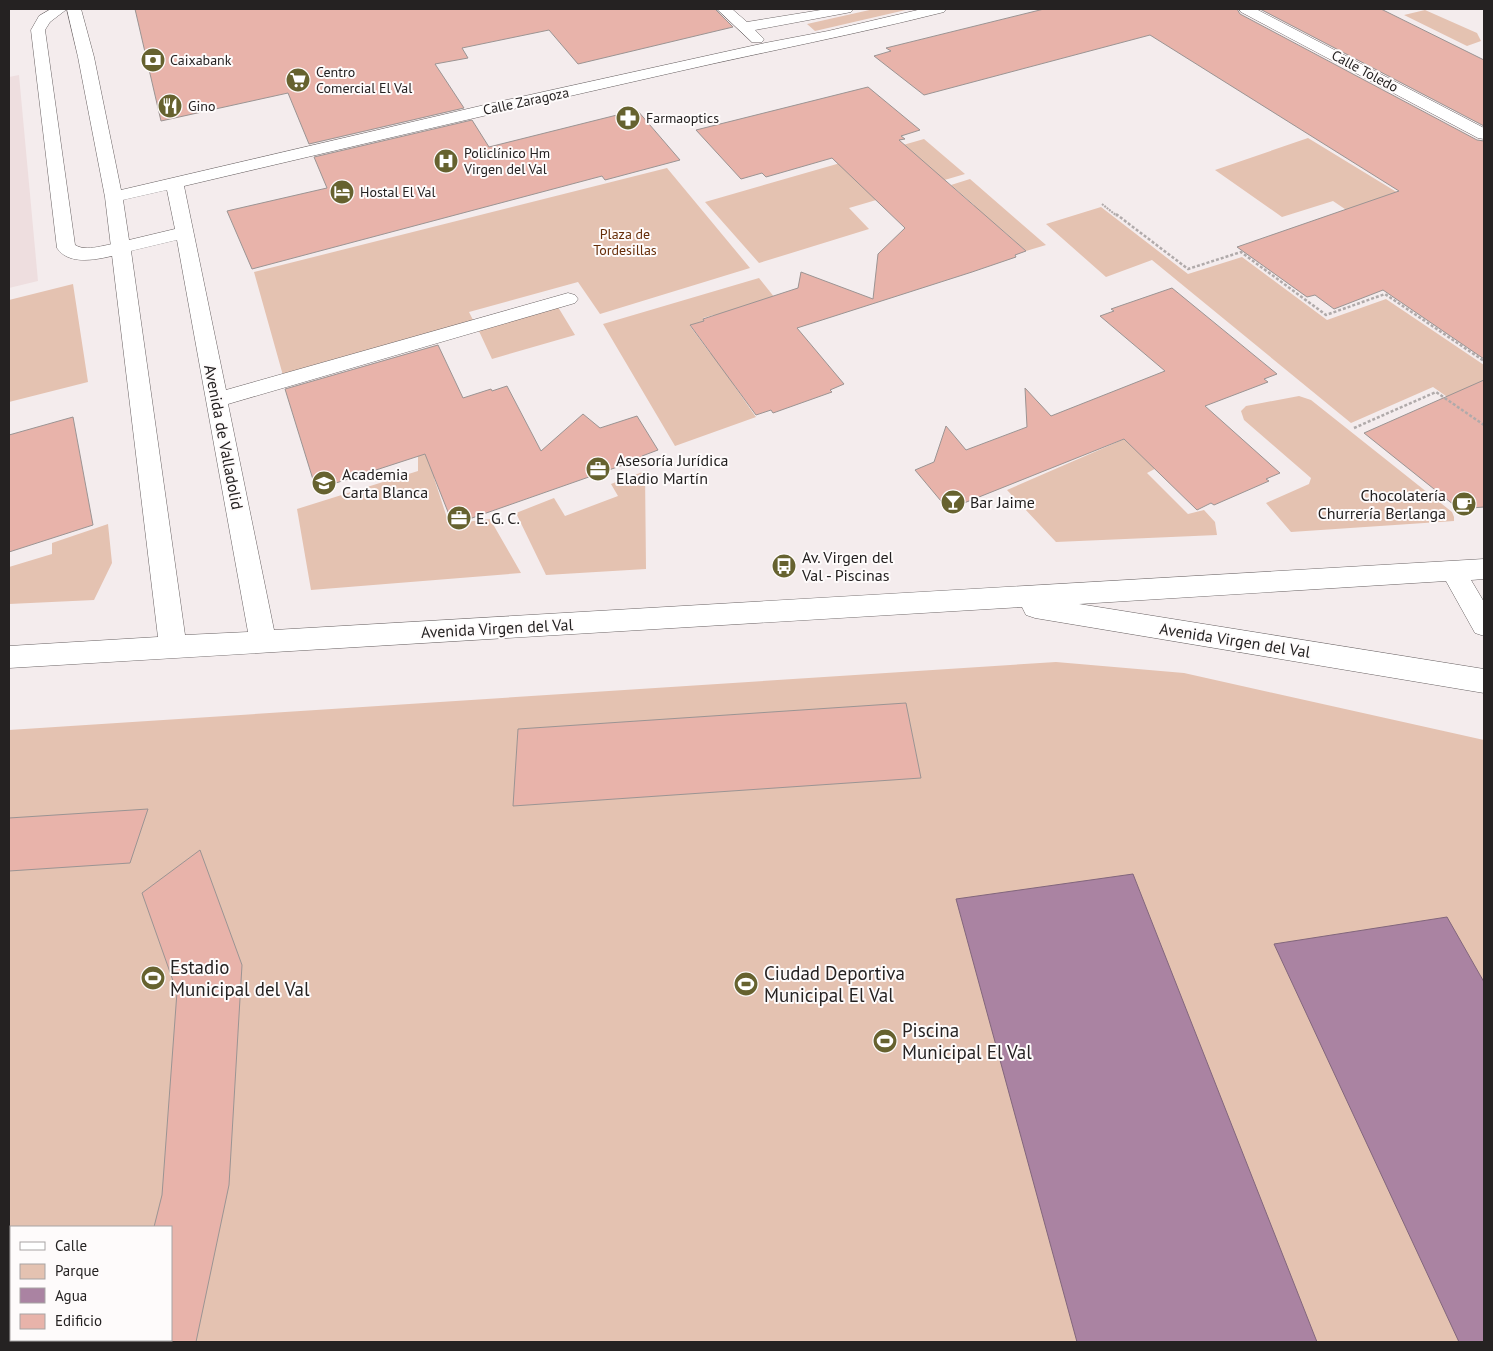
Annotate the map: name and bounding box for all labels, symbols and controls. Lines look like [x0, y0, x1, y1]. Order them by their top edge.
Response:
street label: Calle Toledo [1329, 46, 1401, 96]
bank icon: Caixabank [140, 47, 166, 73]
place label: Caixabank [170, 51, 232, 69]
place label: Centro Comercial El Val [316, 63, 412, 97]
supermarket icon: Centro Comercial El Val [285, 67, 311, 93]
street label: Calle Zaragoza [481, 83, 571, 119]
restaurant icon: Gino [157, 93, 183, 119]
place label: Gino [188, 97, 215, 115]
pharmacy icon: Farmaoptics [615, 105, 641, 131]
place label: Farmaoptics [646, 109, 719, 127]
place label: Policlínico Hm Virgen del Val [463, 144, 550, 178]
hospital icon: Policlínico Hm Virgen del Val [433, 148, 459, 174]
hotel icon: Hostal El Val [329, 179, 355, 205]
place label: Hostal El Val [360, 183, 436, 201]
park label: Plaza de Tordesillas [593, 225, 657, 259]
street label: Avenida de Valladolid [200, 363, 248, 511]
place label: Asesoría Jurídica Eladio Martín [616, 450, 729, 488]
office icon: Asesoría Jurídica Eladio Martín [585, 456, 611, 482]
place label: Academia Carta Blanca [342, 464, 428, 502]
school or university icon: Academia Carta Blanca [311, 470, 337, 496]
place label: Chocolatería Churrería Berlanga [1318, 485, 1446, 523]
bar icon: Bar Jaime [940, 489, 966, 515]
cafe icon: Chocolatería Churrería Berlanga [1451, 491, 1477, 517]
place label: Bar Jaime [970, 492, 1035, 512]
office icon: E. G. C. [446, 505, 472, 531]
place label: E. G. C. [476, 508, 520, 528]
place label: Av. Virgen del Val - Piscinas [801, 547, 894, 585]
bus stop icon: Av. Virgen del Val - Piscinas [771, 553, 797, 579]
street label: Avenida Virgen del Val [420, 614, 574, 642]
street label: Avenida Virgen del Val [1158, 618, 1312, 662]
place label: Estadio Municipal del Val [170, 955, 310, 1001]
place label: Ciudad Deportiva Municipal El Val [764, 961, 905, 1007]
sports icon: Estadio Municipal del Val [140, 965, 166, 991]
sports icon: Ciudad Deportiva Municipal El Val [733, 971, 759, 997]
place label: Piscina Municipal El Val [902, 1018, 1032, 1064]
sports icon: Piscina Municipal El Val [872, 1028, 898, 1054]
legend [10, 1226, 172, 1341]
text: Calle [55, 1236, 87, 1255]
text: Parque [55, 1261, 99, 1280]
text: Agua [55, 1286, 87, 1305]
text: Edificio [55, 1311, 102, 1330]

